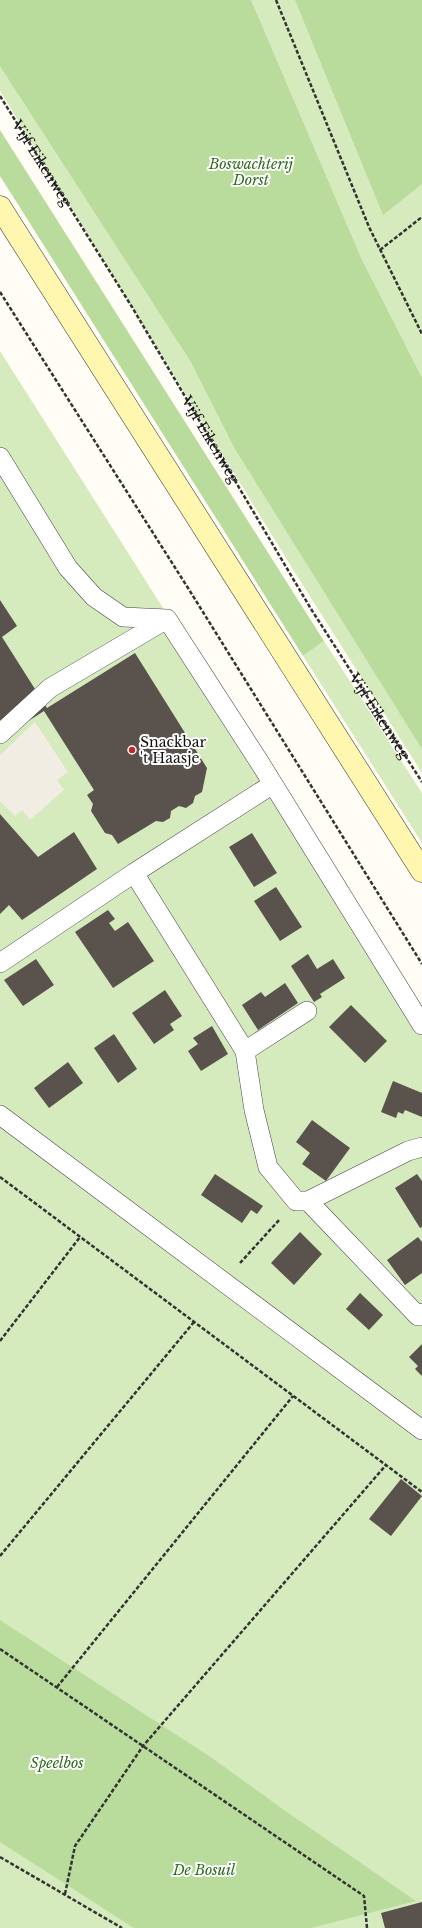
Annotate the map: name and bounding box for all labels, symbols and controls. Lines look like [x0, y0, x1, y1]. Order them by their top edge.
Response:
street label: Vijf Eikenweg [8, 116, 76, 210]
park label: Boswachterij Dorst [208, 155, 294, 189]
street label: Vijf Eikenweg [177, 392, 244, 487]
street label: Vijf Eikenweg [345, 669, 414, 763]
place label: Snackbar 't Haasje [140, 733, 206, 767]
marker: Snackbar 't Haasje [127, 745, 137, 755]
park label: Speelbos [30, 1754, 84, 1772]
park label: De Bosuil [172, 1861, 236, 1879]

